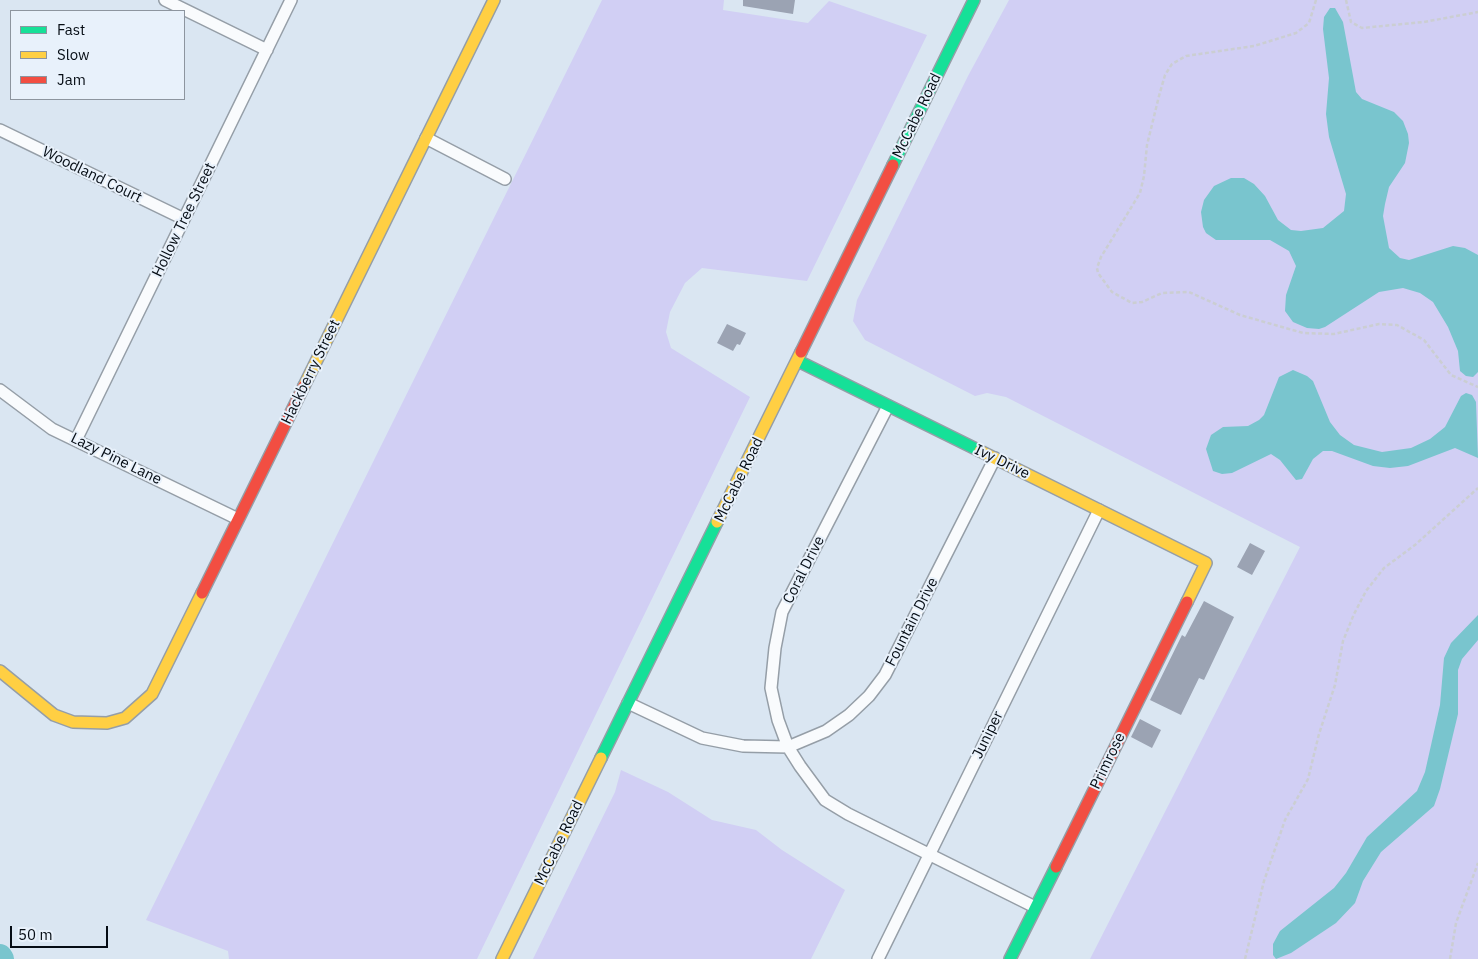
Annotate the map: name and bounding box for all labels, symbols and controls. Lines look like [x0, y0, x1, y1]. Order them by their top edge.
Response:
legend [10, 10, 185, 100]
text: Fast [57, 20, 85, 39]
text: Slow [57, 45, 90, 64]
text: Jam [57, 70, 86, 89]
street label: McCabe Road [889, 71, 945, 161]
street label: Woodland Court [39, 143, 145, 207]
street label: Hollow Tree Street [149, 160, 219, 280]
street label: Hackberry Street [278, 317, 344, 427]
street label: Lazy Pine Lane [68, 429, 164, 489]
street label: McCabe Road [711, 435, 767, 525]
street label: Ivy Drive [971, 441, 1033, 483]
street label: Coral Drive [779, 533, 829, 607]
street label: Fountain Drive [882, 575, 942, 669]
street label: Juniper [969, 708, 1007, 762]
street label: Primrose [1087, 730, 1129, 792]
street label: McCabe Road [531, 798, 587, 888]
scale bar [12, 916, 110, 948]
text: 50 m [18, 925, 53, 944]

